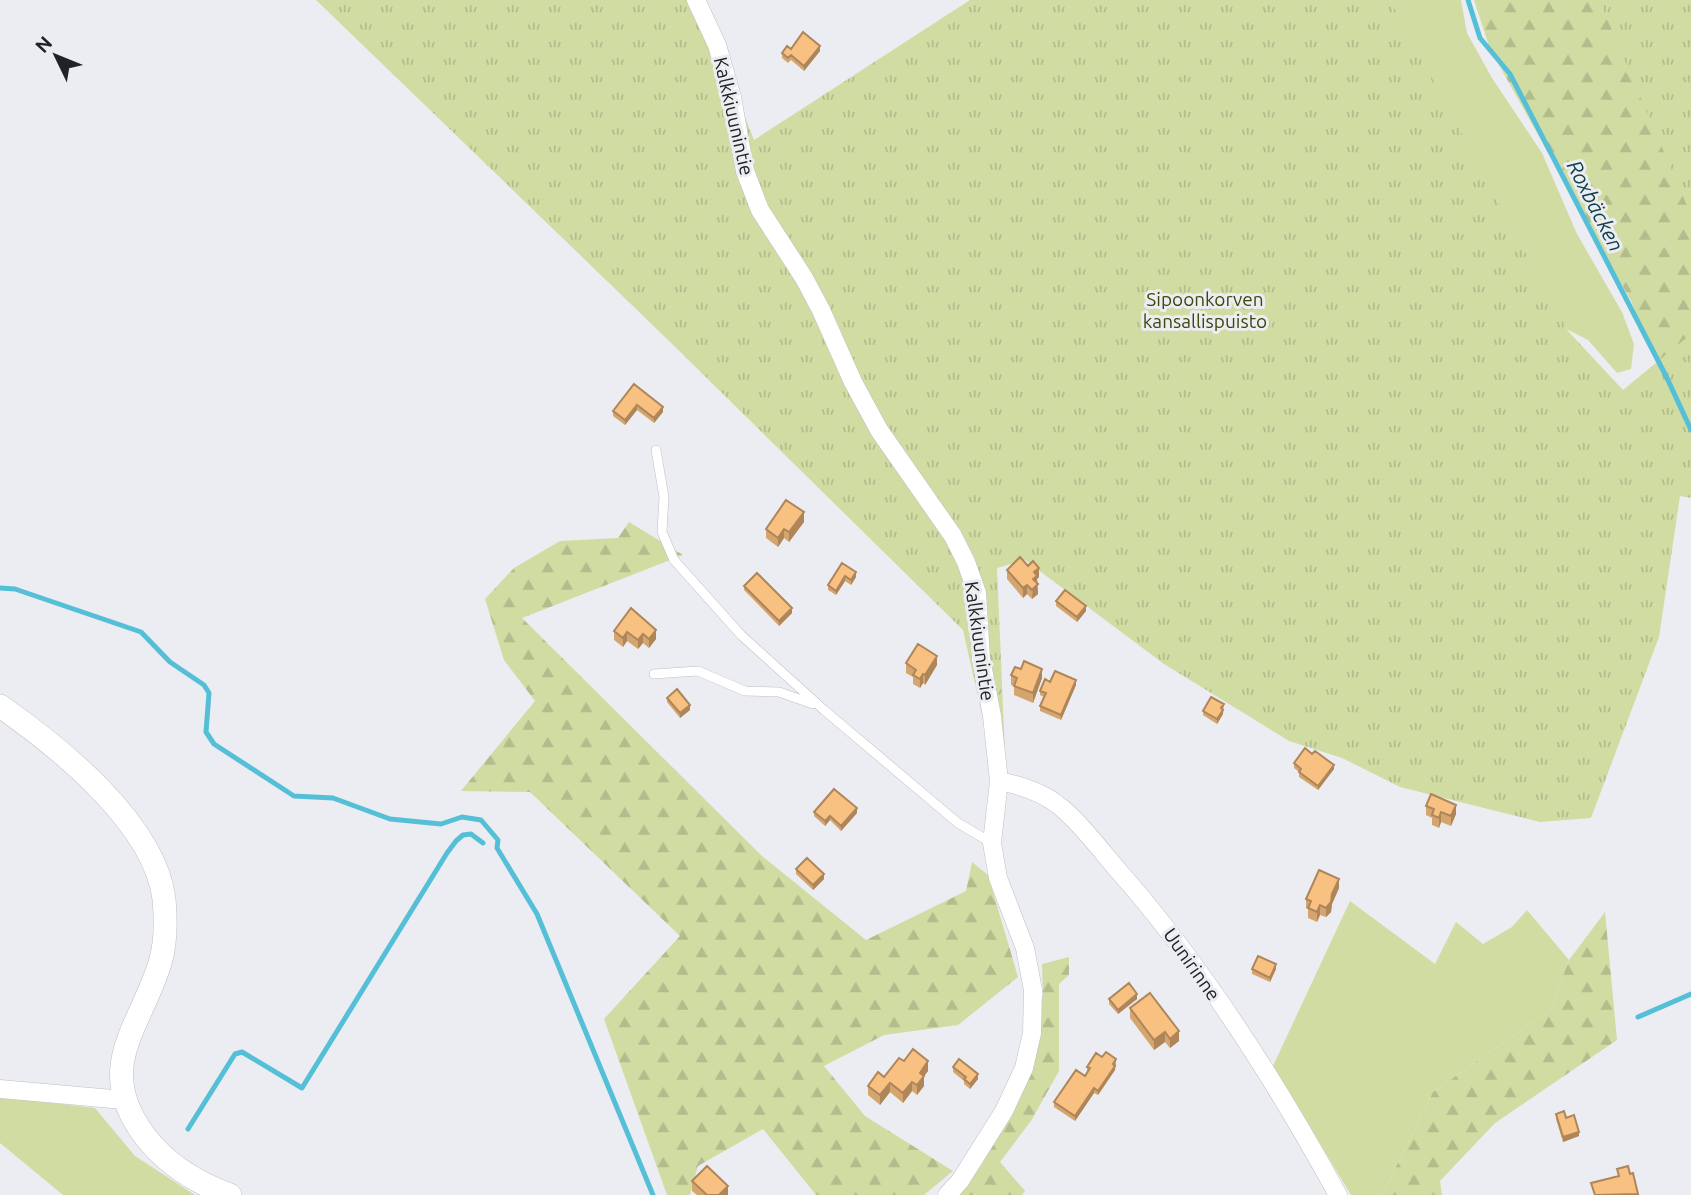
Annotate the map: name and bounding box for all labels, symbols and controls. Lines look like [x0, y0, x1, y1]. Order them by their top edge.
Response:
north arrow [21, 21, 91, 91]
text: N [31, 32, 56, 57]
street label: Kalkkiuunintie [710, 55, 758, 177]
water label: Roxbäcken [1563, 156, 1629, 255]
park label: Sipoonkorven kansallispuisto [1143, 288, 1267, 332]
street label: Kalkkiuunintie [961, 580, 999, 702]
street label: Uunirinne [1159, 924, 1225, 1004]

